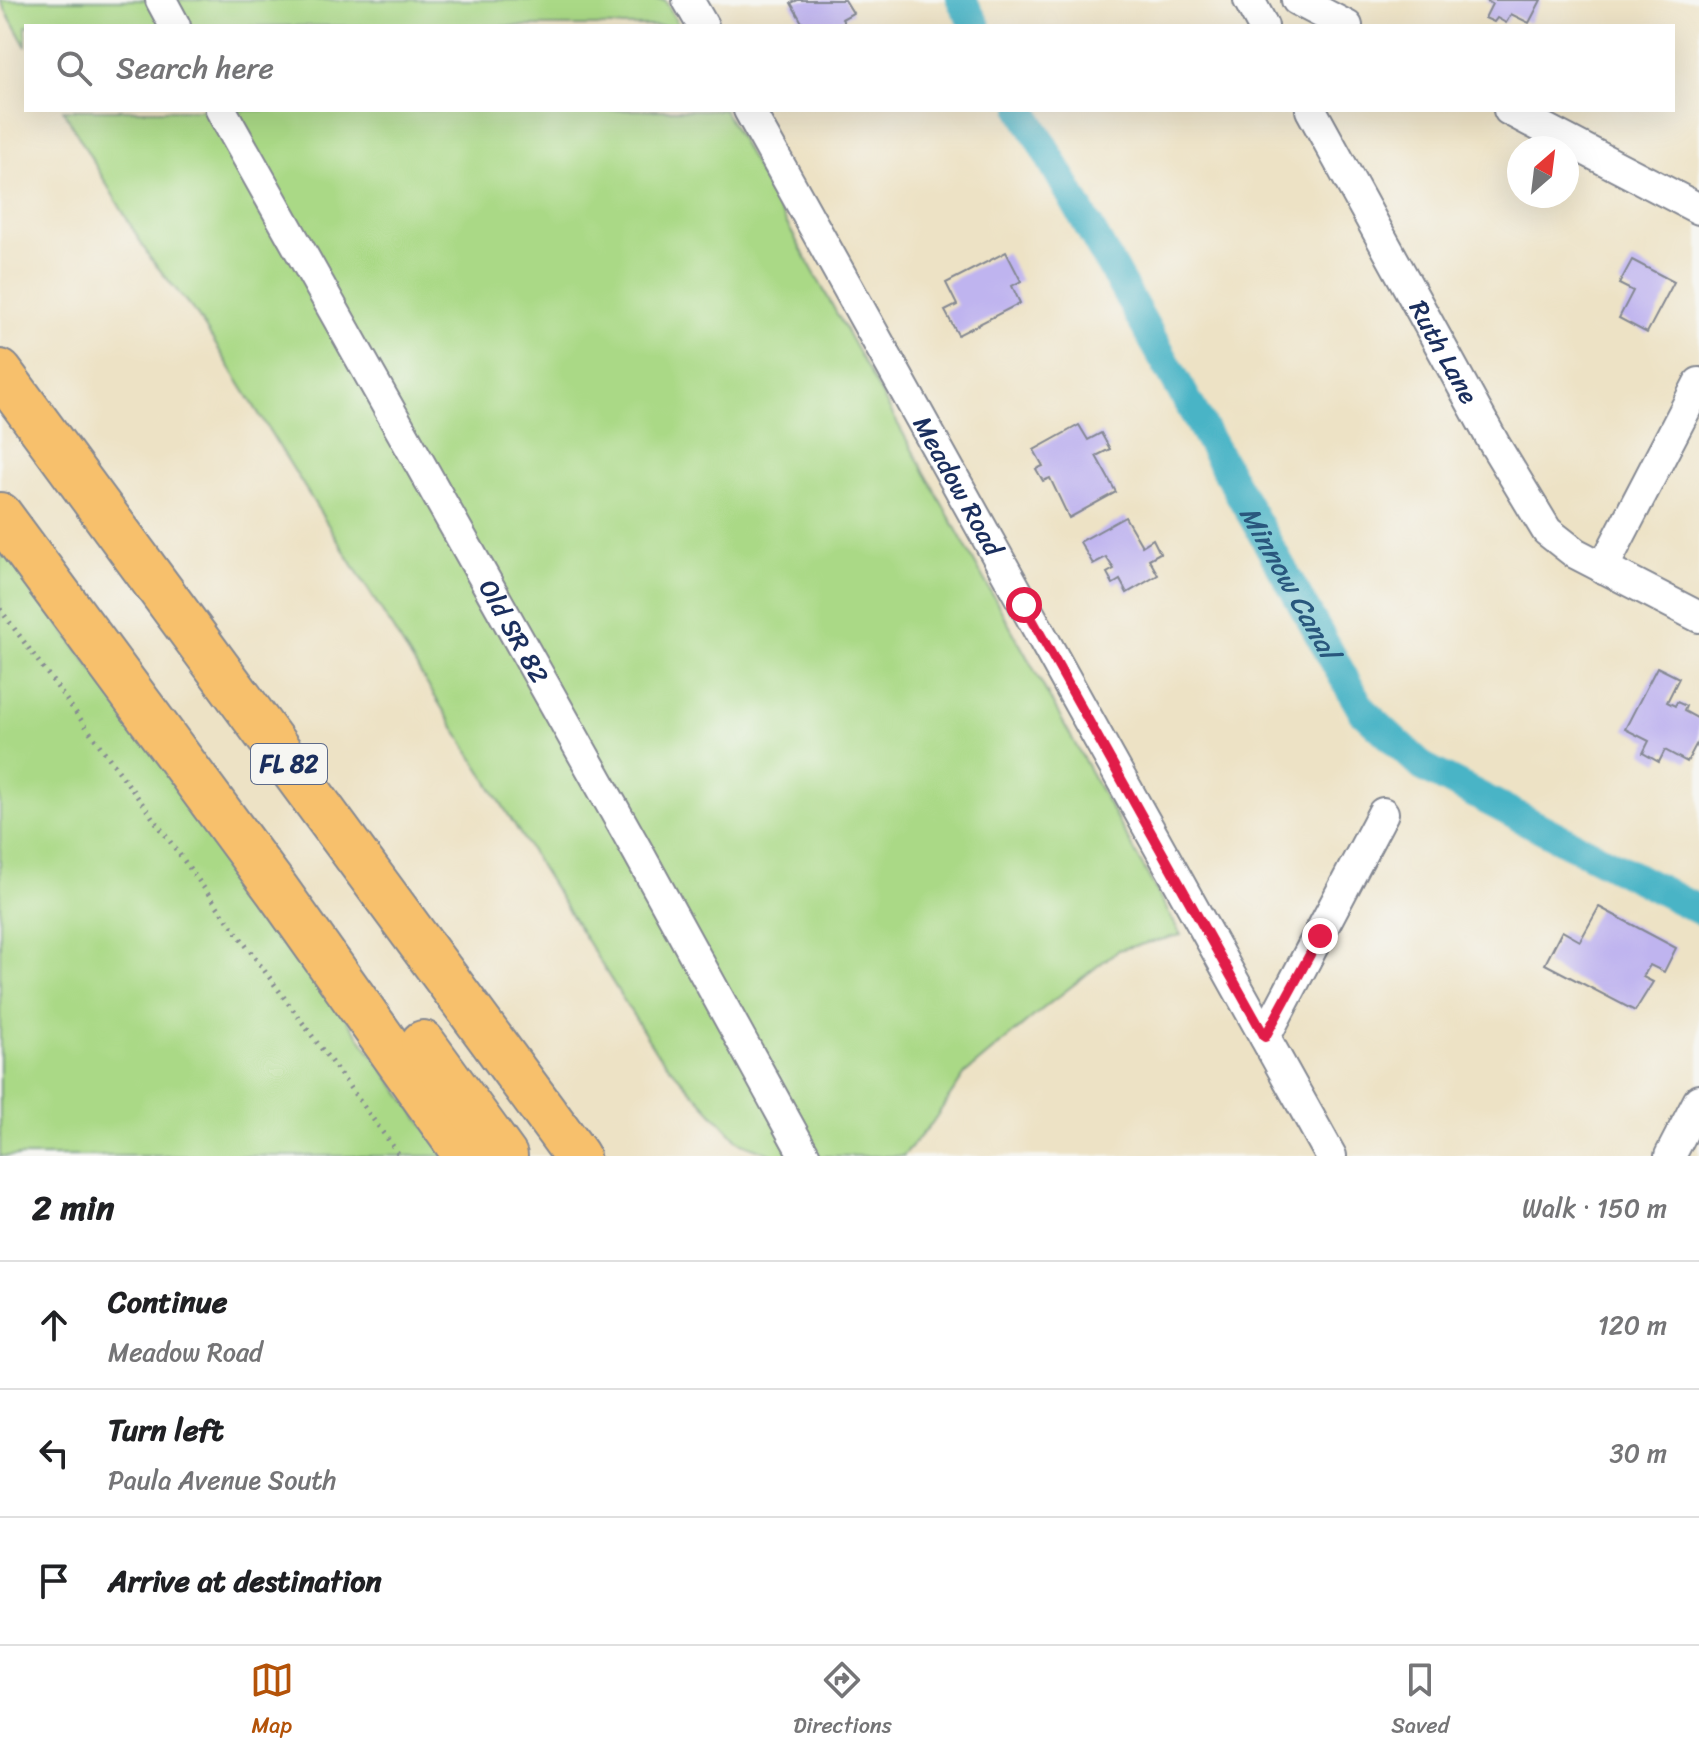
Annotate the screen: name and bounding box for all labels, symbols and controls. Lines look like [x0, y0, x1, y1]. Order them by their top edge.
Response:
search box [24, 24, 1675, 112]
text: Search here [116, 41, 274, 95]
icon: search [52, 46, 96, 90]
north arrow [1507, 136, 1579, 208]
street label: Ruth Lane [1396, 291, 1492, 413]
street label: Meadow Road [900, 407, 1017, 567]
water label: Minnow Canal [1226, 496, 1356, 673]
street label: Old SR 82 [466, 570, 562, 692]
route start [1006, 587, 1042, 623]
road number: FL 82 [251, 744, 327, 784]
route end [1302, 918, 1338, 954]
text: 2 min [32, 1178, 114, 1238]
text: Walk · 150 m [1522, 1185, 1667, 1231]
text: Continue [108, 1275, 227, 1329]
text: 120 m [1598, 1302, 1667, 1348]
icon: ahead [32, 1303, 76, 1347]
text: Meadow Road [108, 1329, 263, 1375]
text: Turn left [108, 1403, 224, 1457]
text: 30 m [1610, 1430, 1667, 1476]
icon: left [32, 1431, 76, 1475]
text: Paula Avenue South [108, 1457, 336, 1503]
text: Arrive at destination [108, 1554, 382, 1608]
icon: arrive [32, 1559, 76, 1603]
tab: Map [250, 1658, 294, 1745]
tab: Directions [793, 1658, 892, 1745]
tab: Saved [1391, 1658, 1449, 1745]

